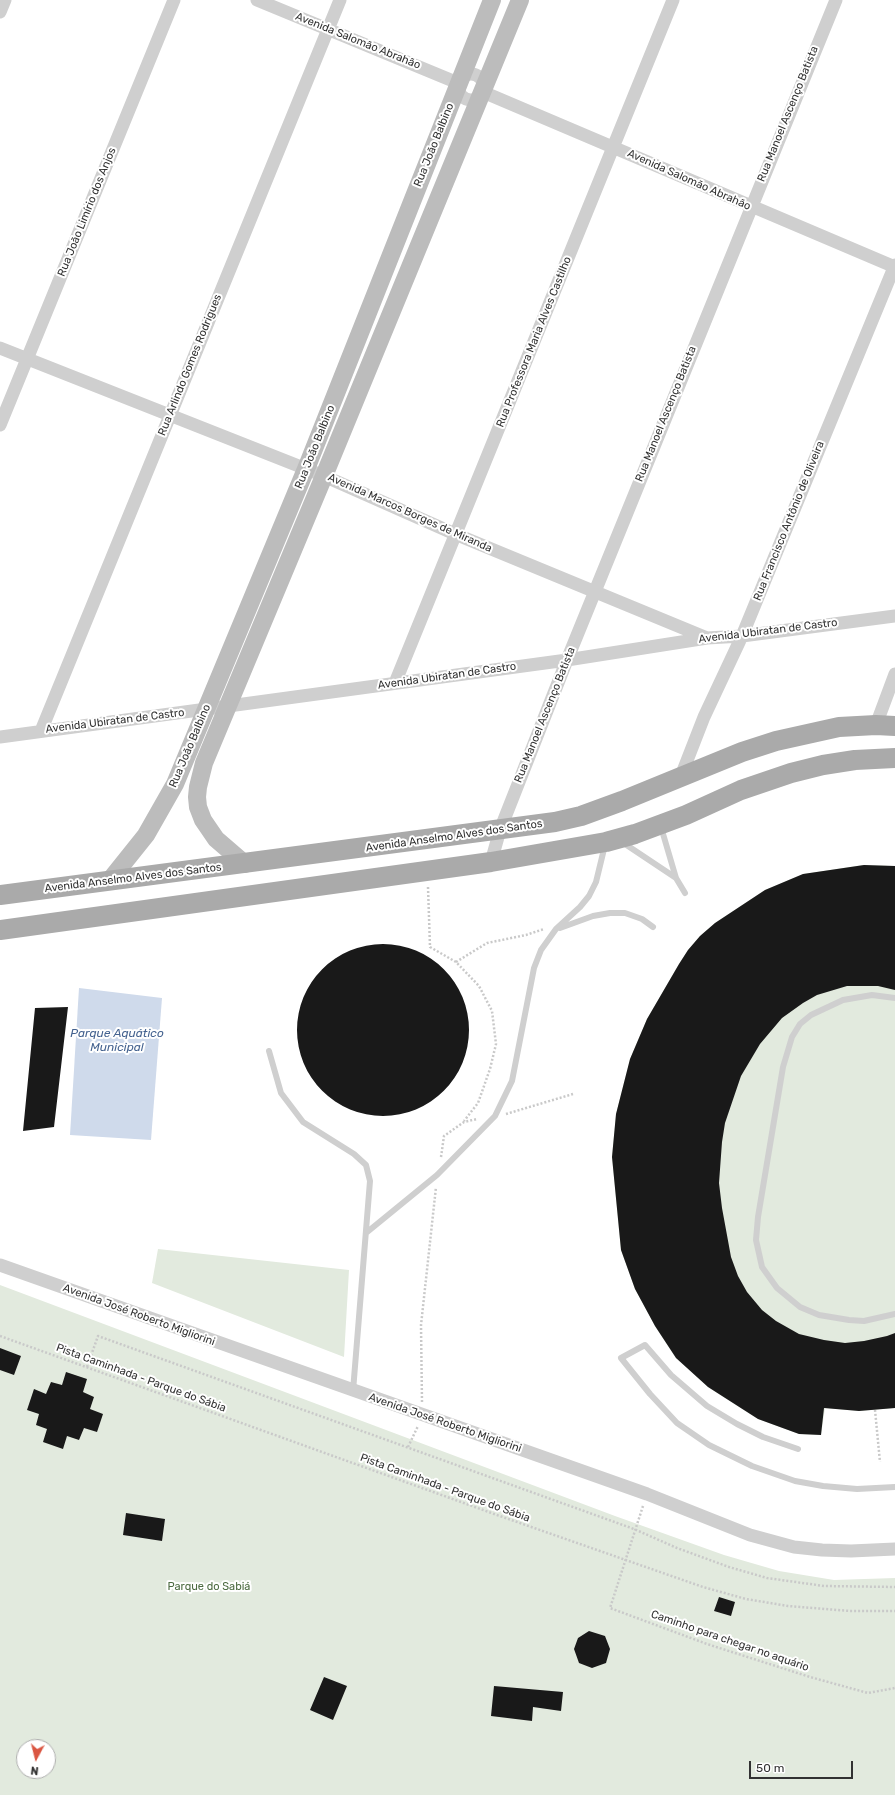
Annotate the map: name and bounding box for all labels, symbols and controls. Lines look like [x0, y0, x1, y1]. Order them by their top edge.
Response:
street label: Avenida Salomão Abrahão [294, 10, 422, 72]
street label: Rua Manoel Ascenço Batista [755, 44, 821, 184]
street label: Rua João Balbino [411, 101, 457, 189]
street label: Rua João Limírio dos Anjos [55, 146, 119, 278]
street label: Avenida Salomão Abrahão [625, 147, 753, 213]
street label: Rua Professora Maria Alves Castilho [494, 255, 574, 429]
street label: Rua Arlindo Gomes Rodrigues [155, 292, 225, 438]
street label: Rua Manoel Ascenço Batista [633, 344, 699, 484]
street label: Rua João Balbino [292, 403, 338, 491]
street label: Rua Francisco Antônio de Oliveira [751, 439, 827, 603]
street label: Avenida Marcos Borges de Miranda [326, 471, 494, 555]
street label: Avenida Ubiratan de Castro [698, 616, 838, 646]
street label: Rua Manoel Ascenço Batista [512, 645, 578, 785]
street label: Avenida Ubiratan de Castro [377, 660, 517, 692]
street label: Rua João Balbino [166, 702, 214, 790]
street label: Avenida Ubiratan de Castro [45, 706, 185, 736]
street label: Avenida Anselmo Alves dos Santos [365, 817, 543, 855]
street label: Avenida Anselmo Alves dos Santos [44, 861, 222, 895]
water label: Parque Aquático Municipal [70, 1027, 164, 1055]
street label: Avenida José Roberto Migliorini [61, 1281, 217, 1349]
street label: Pista Caminhada - Parque do Sábia [54, 1341, 228, 1415]
street label: Avenida José Roberto Migliorini [367, 1391, 523, 1455]
street label: Pista Caminhada - Parque do Sábia [358, 1451, 532, 1525]
park label: Parque do Sabiá [168, 1580, 250, 1594]
street label: Caminho para chegar no aquário [649, 1608, 811, 1674]
north arrow [16, 1739, 56, 1779]
scale bar [751, 1753, 855, 1779]
text: 50 m [756, 1761, 784, 1775]
text: N [30, 1763, 39, 1777]

